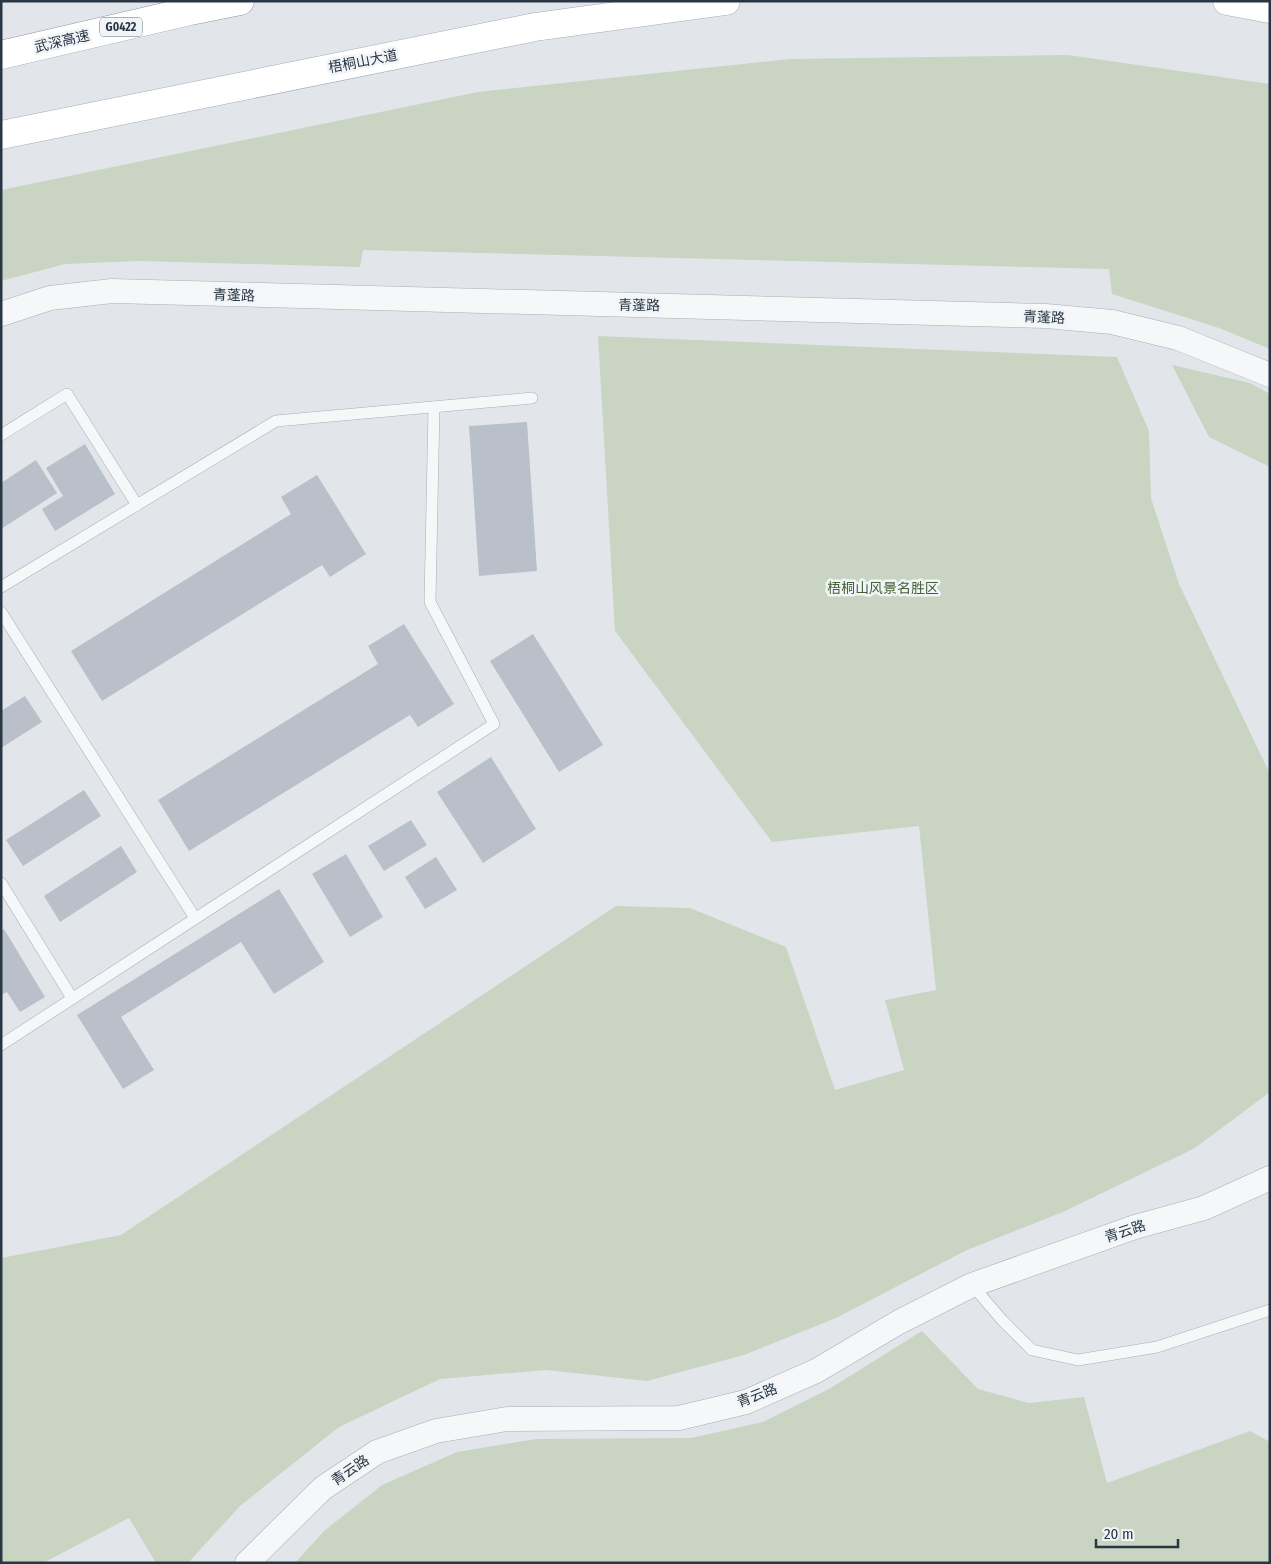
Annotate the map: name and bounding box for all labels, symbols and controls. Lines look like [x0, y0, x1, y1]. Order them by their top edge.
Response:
road number: G0422 [100, 18, 142, 36]
street label: 武深高速 [33, 27, 91, 56]
street label: 梧桐山大道 [327, 46, 399, 77]
street label: 青蓬路 [213, 286, 255, 305]
street label: 青蓬路 [618, 297, 660, 314]
street label: 青蓬路 [1023, 308, 1065, 327]
park label: 梧桐山风景名胜区 [827, 580, 939, 597]
street label: 青云路 [1103, 1217, 1148, 1246]
street label: 青云路 [735, 1380, 780, 1411]
street label: 青云路 [328, 1452, 372, 1489]
scale bar [1096, 1516, 1178, 1548]
text: 20 m [1104, 1525, 1134, 1543]

